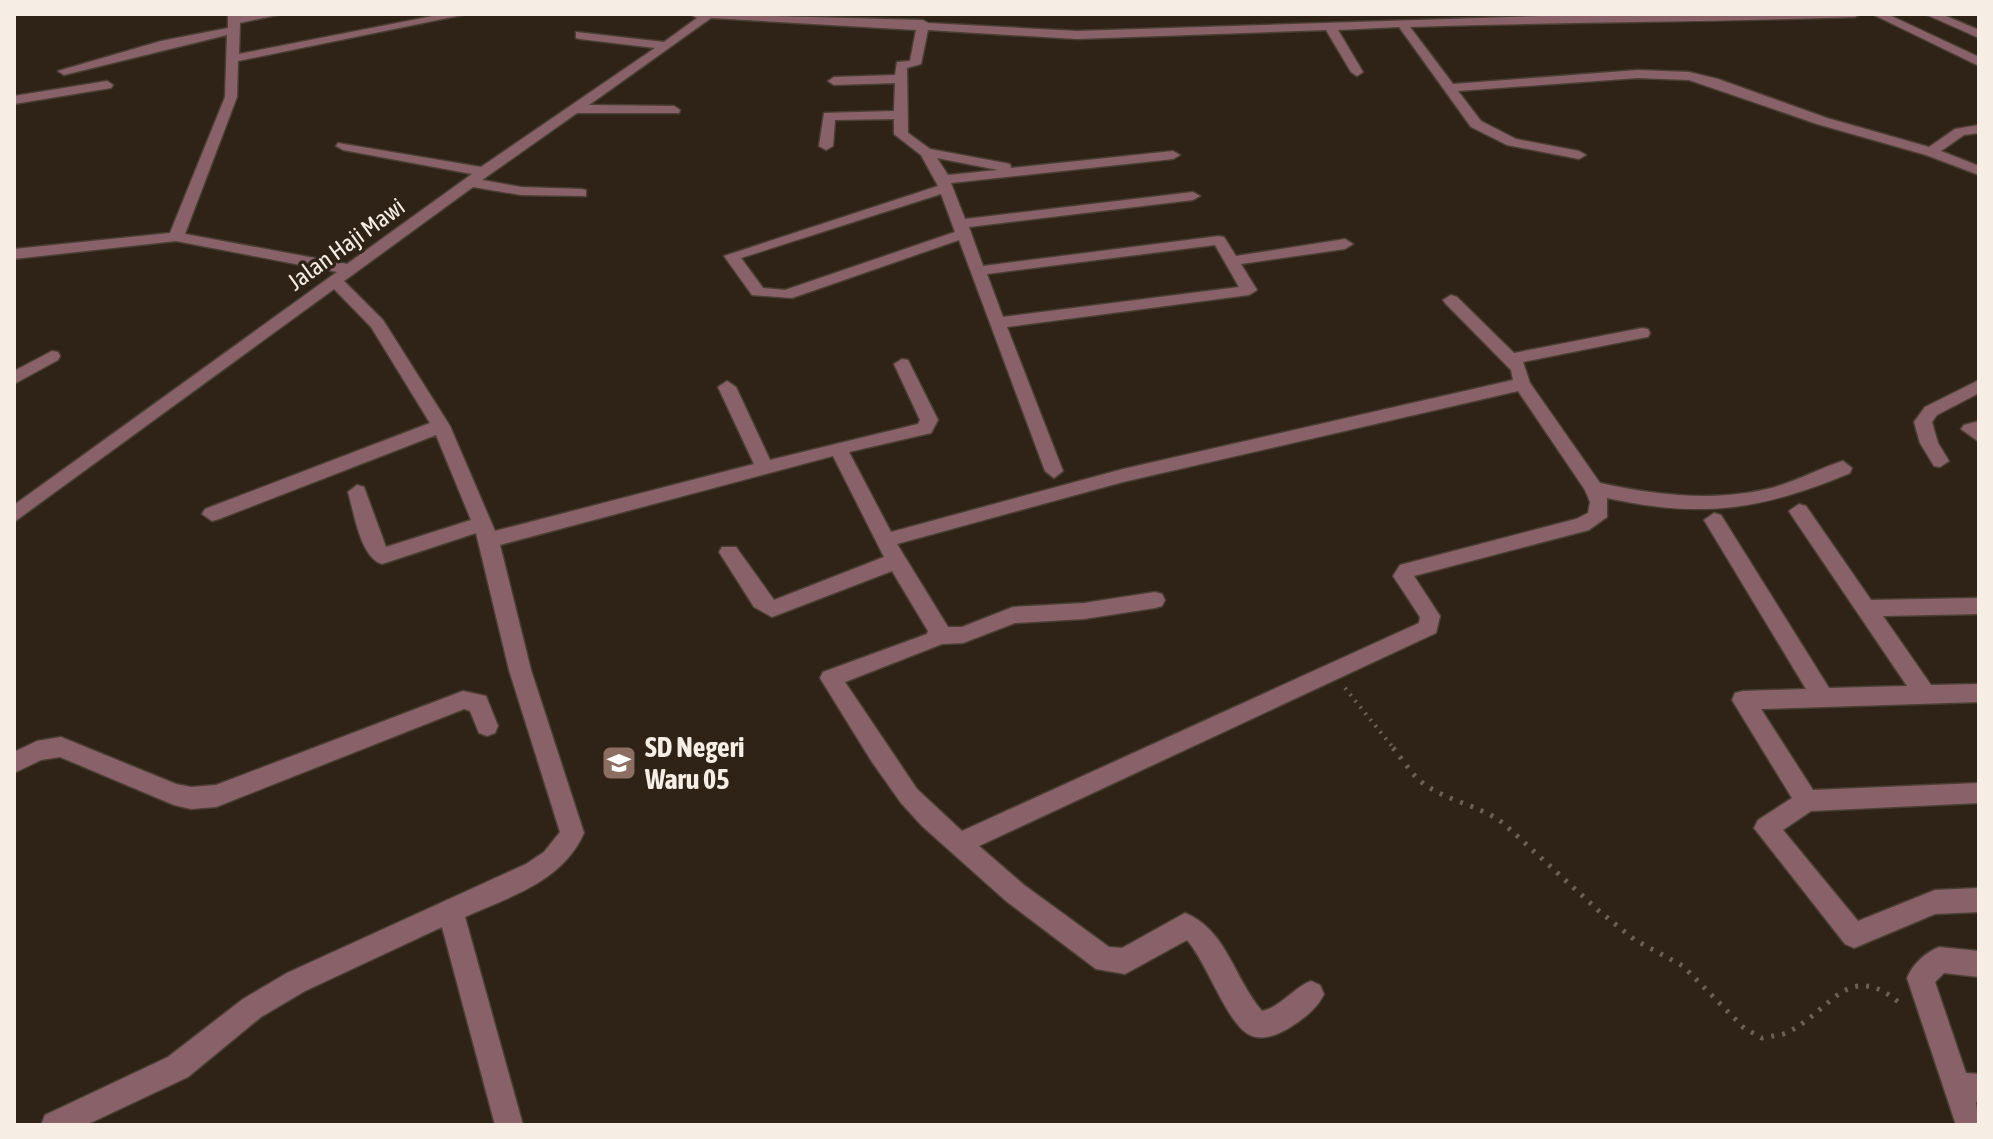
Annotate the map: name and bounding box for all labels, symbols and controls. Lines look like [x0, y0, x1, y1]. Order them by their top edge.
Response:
street label: Jalan Haji Mawi [282, 193, 410, 295]
place label: SD Negeri Waru 05 [644, 731, 744, 795]
school or university icon: SD Negeri Waru 05 [600, 744, 638, 782]

